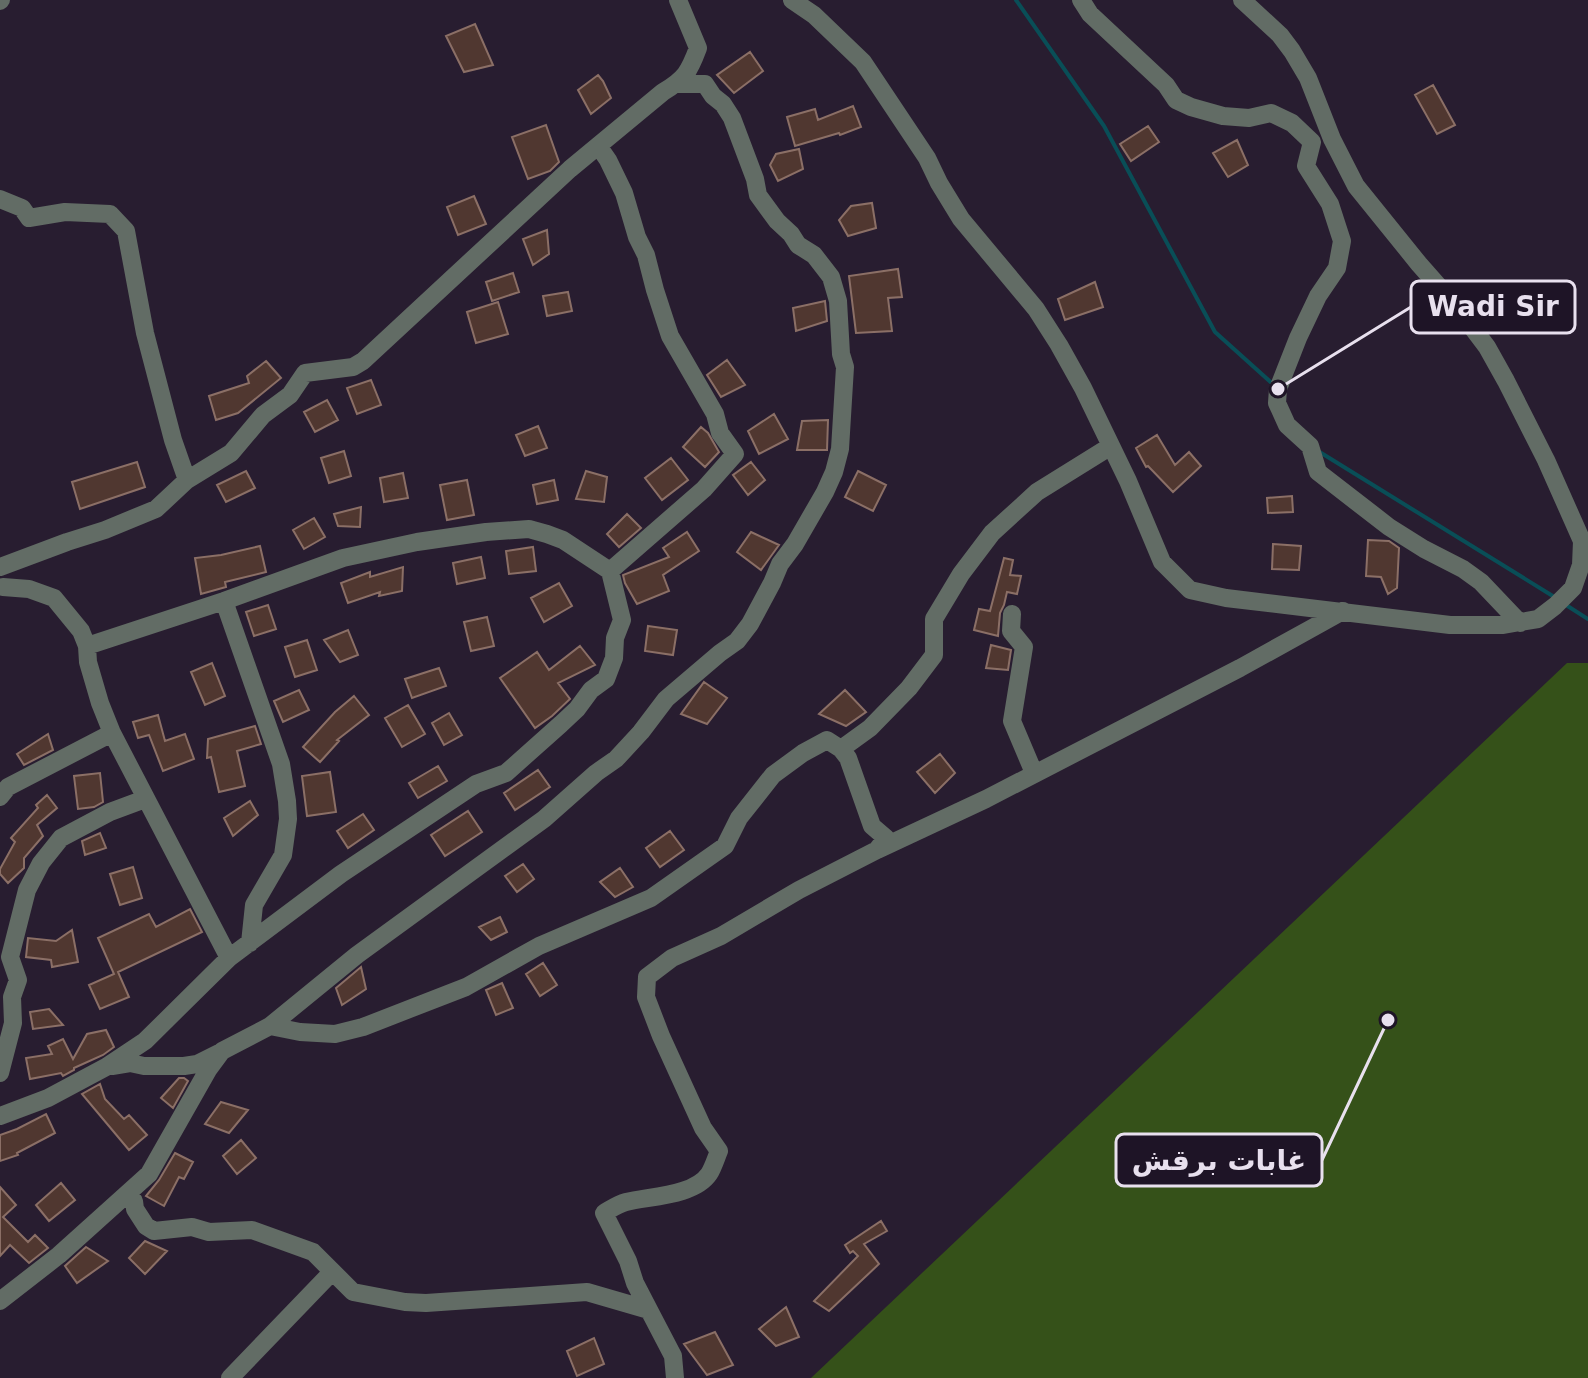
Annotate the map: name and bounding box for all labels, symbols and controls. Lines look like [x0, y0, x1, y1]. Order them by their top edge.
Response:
callout: Wadi Sir [1411, 281, 1575, 333]
text: Wadi Sir [1427, 290, 1559, 323]
callout: غابات برقش [1116, 1134, 1322, 1186]
text: غابات برقش [1132, 1144, 1306, 1177]

